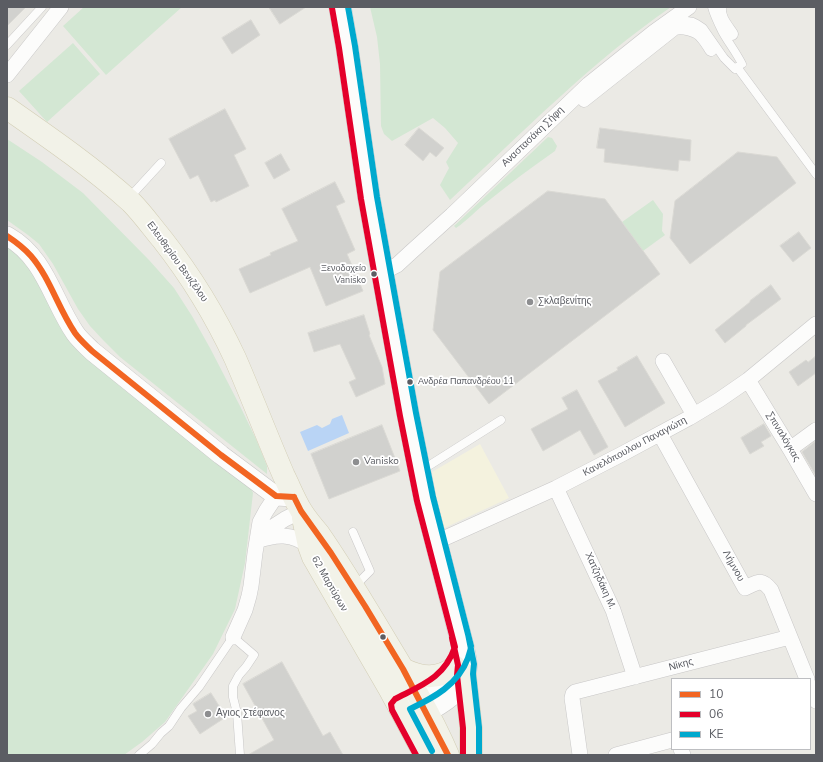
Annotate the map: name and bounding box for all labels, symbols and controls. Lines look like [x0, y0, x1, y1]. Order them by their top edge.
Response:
street label: Αναστασάκη Σήφη [499, 104, 567, 170]
street label: Ελευθερίου Βενιζέλου [144, 220, 210, 304]
place label: Ξενοδοχείο Vanisko [321, 264, 366, 285]
marker: Ξενοδοχείο Vanisko [369, 269, 379, 279]
place label: Σκλαβενίτης [538, 296, 591, 308]
marker: Σκλαβενίτης [525, 297, 535, 307]
marker: Ανδρέα Παπανδρέου 11 [405, 377, 415, 387]
place label: Ανδρέα Παπανδρέου 11 [418, 377, 514, 387]
street label: Σπιναλόγκας [763, 410, 803, 464]
street label: Κανελόπουλου Παναγιώτη [581, 415, 689, 479]
place label: Vanisko [364, 456, 399, 468]
marker: Vanisko [351, 457, 361, 467]
street label: Λήμνου [720, 548, 746, 584]
street label: Χατζηδάκη Μ. [582, 551, 618, 611]
street label: 62 Μαρτύρων [308, 554, 350, 614]
unlabelled marker [378, 632, 388, 642]
street label: Νίκης [667, 656, 695, 674]
legend [671, 678, 811, 750]
text: 10 [709, 686, 723, 702]
text: 06 [709, 706, 723, 722]
place label: Αγιος Στέφανος [216, 708, 285, 720]
marker: Αγιος Στέφανος [203, 709, 213, 719]
text: KE [709, 726, 724, 742]

